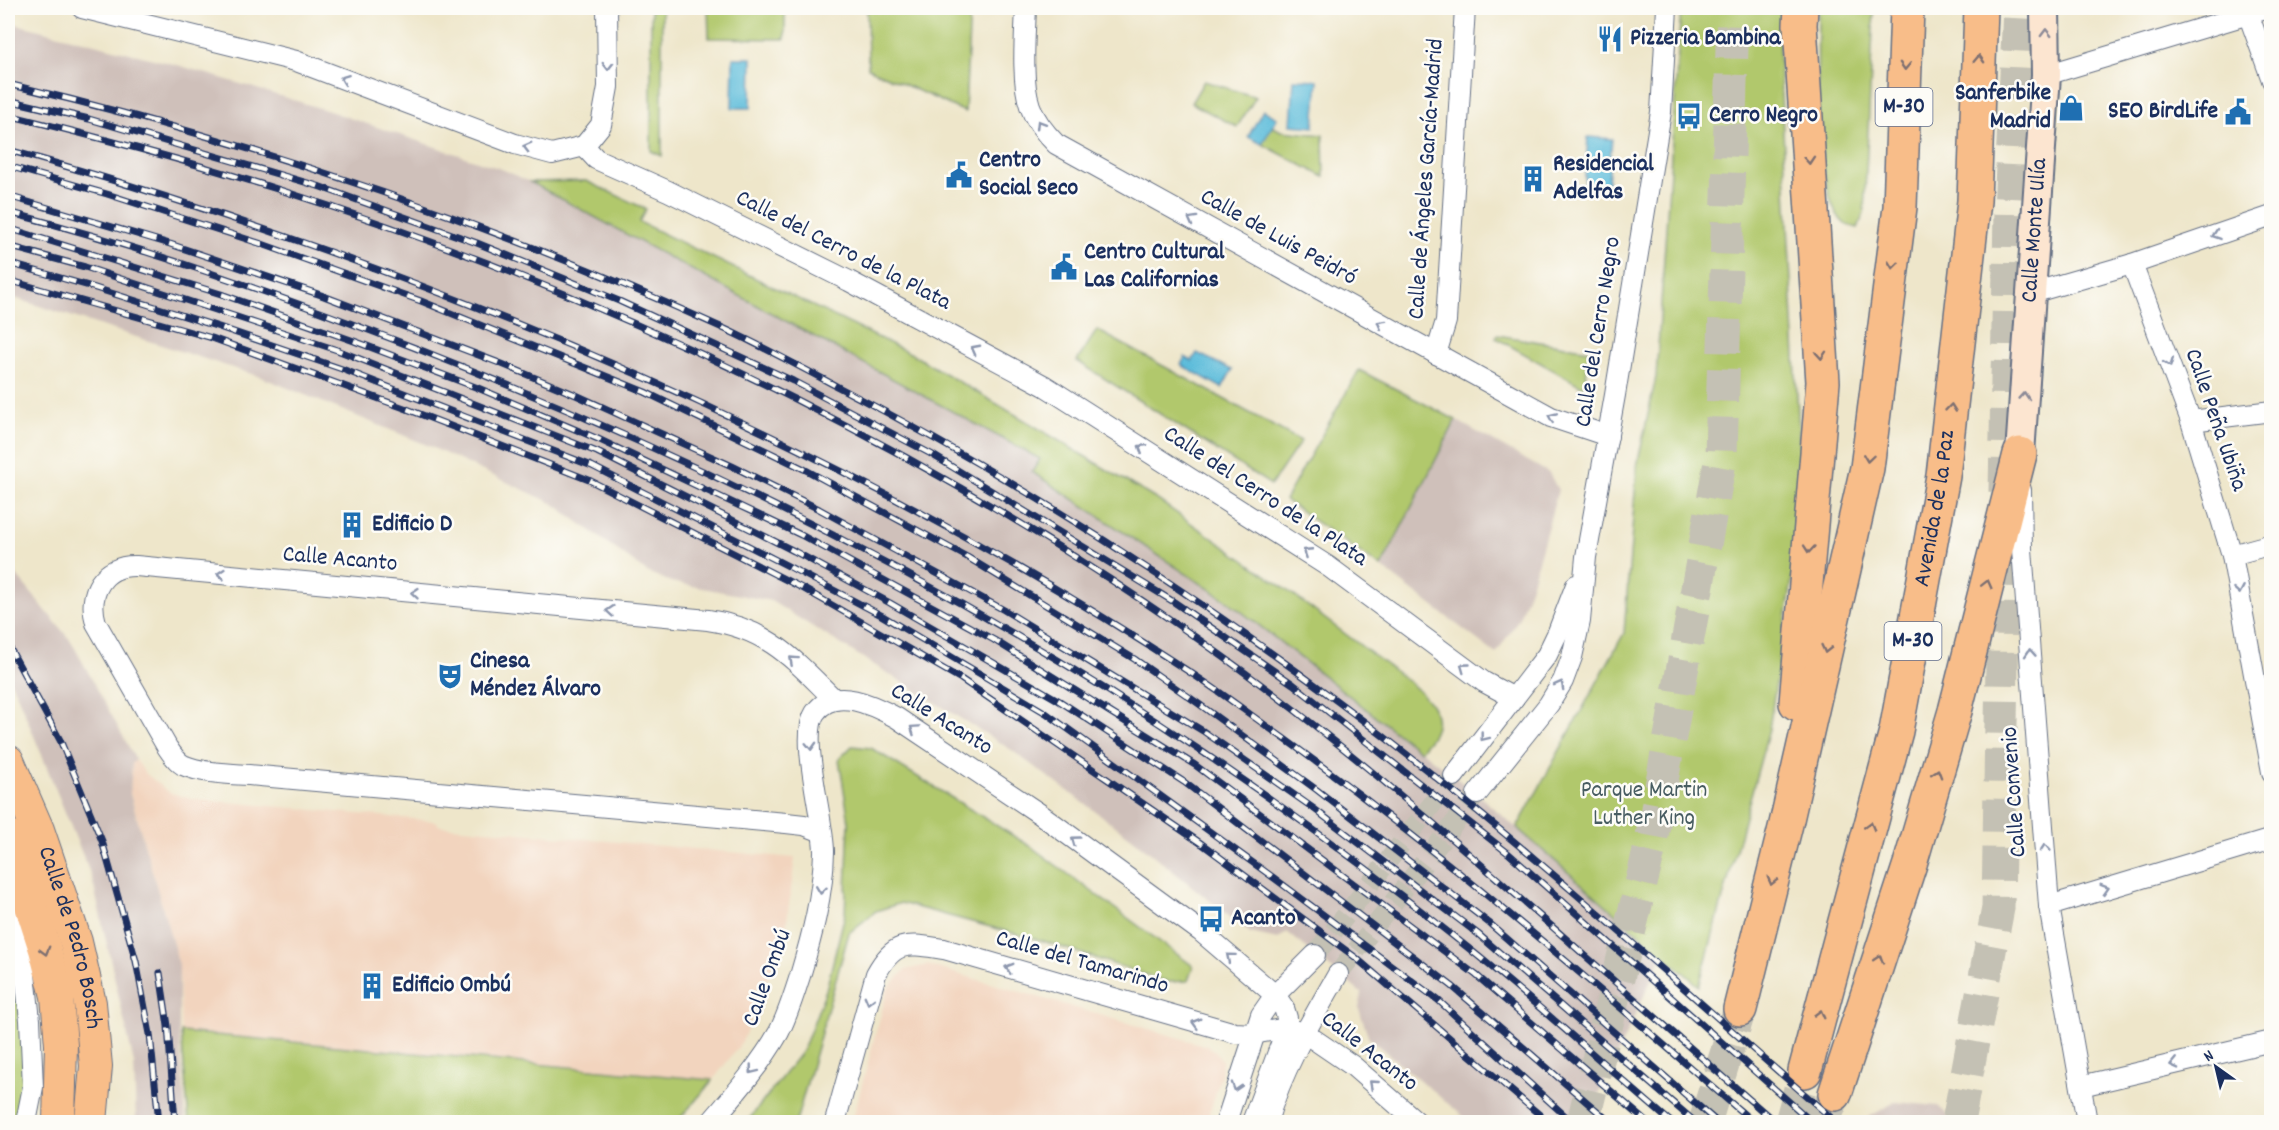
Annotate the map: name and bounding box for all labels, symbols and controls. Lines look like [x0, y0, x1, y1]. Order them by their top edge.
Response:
place label: Pizzeria Bambina [1630, 22, 1781, 56]
restaurant icon: Pizzeria Bambina [1595, 24, 1625, 54]
one-way arrow [2040, 29, 2052, 38]
street label: Calle de Ángeles García-Madrid [1400, 38, 1454, 320]
one-way arrow [1973, 54, 1986, 63]
one-way arrow [602, 61, 614, 70]
one-way arrow [1899, 61, 1912, 70]
one-way arrow [340, 74, 351, 86]
place label: Sanferbike Madrid [1955, 77, 2051, 139]
road number: M-30 [1876, 88, 1932, 126]
shop icon: Sanferbike Madrid [2056, 93, 2086, 123]
place label: SEO BirdLife [2108, 95, 2218, 129]
public building icon: SEO BirdLife [2223, 97, 2253, 127]
place label: Cerro Negro [1709, 99, 1818, 133]
bus stop icon: Cerro Negro [1674, 101, 1704, 131]
one-way arrow [1035, 120, 1047, 130]
one-way arrow [522, 142, 533, 154]
place label: Centro Social Seco [979, 144, 1079, 206]
place label: Residencial Adelfas [1553, 148, 1654, 210]
one-way arrow [1802, 156, 1815, 165]
street label: Calle Monte Ulía [2013, 157, 2057, 304]
public building icon: Centro Social Seco [944, 160, 974, 190]
building icon: Residencial Adelfas [1518, 164, 1548, 194]
street label: Calle de Luis Peidró [1193, 181, 1363, 295]
street label: Calle del Cerro de la Plata [729, 182, 957, 320]
one-way arrow [1187, 216, 1198, 227]
one-way arrow [2211, 227, 2222, 240]
street label: Calle del Cerro Negro [1567, 234, 1631, 430]
place label: Centro Cultural Las Californias [1084, 236, 1225, 298]
public building icon: Centro Cultural Las Californias [1049, 252, 1079, 282]
one-way arrow [1887, 260, 1899, 270]
one-way arrow [1377, 320, 1387, 331]
one-way arrow [970, 344, 981, 356]
street label: Calle Peña Ubiña [2175, 344, 2256, 496]
one-way arrow [1814, 350, 1827, 359]
one-way arrow [2162, 357, 2174, 368]
one-way arrow [2018, 391, 2031, 400]
one-way arrow [1944, 404, 1956, 413]
one-way arrow [1548, 412, 1559, 424]
street label: Calle del Cerro de la Plata [1156, 418, 1375, 576]
street label: Avenida de la Paz [1906, 428, 1965, 590]
one-way arrow [1138, 443, 1148, 455]
one-way arrow [1862, 454, 1874, 463]
place label: Edificio D [372, 508, 453, 542]
building icon: Edificio D [337, 510, 367, 540]
street label: Calle Acanto [281, 538, 399, 582]
one-way arrow [1803, 545, 1816, 554]
one-way arrow [1303, 548, 1313, 560]
one-way arrow [217, 568, 226, 581]
one-way arrow [1980, 580, 1993, 590]
one-way arrow [2232, 585, 2244, 594]
one-way arrow [411, 587, 420, 600]
one-way arrow [605, 605, 614, 618]
road number: M-30 [1884, 622, 1942, 660]
one-way arrow [1820, 644, 1833, 654]
place label: Cinesa Méndez Álvaro [470, 645, 601, 707]
one-way arrow [2024, 649, 2037, 658]
one-way arrow [789, 656, 800, 667]
theatre icon: Cinesa Méndez Álvaro [435, 661, 465, 691]
one-way arrow [1460, 664, 1471, 675]
street label: Calle Acanto [883, 675, 999, 765]
one-way arrow [1553, 681, 1564, 691]
one-way arrow [910, 725, 921, 736]
street label: Calle Convenio [1993, 725, 2037, 859]
one-way arrow [1480, 731, 1491, 742]
one-way arrow [805, 741, 817, 750]
one-way arrow [1930, 768, 1942, 779]
park label: Parque Martin Luther King [1581, 774, 1707, 836]
one-way arrow [1863, 821, 1876, 831]
one-way arrow [1070, 836, 1081, 847]
street label: Calle de Pedro Bosch [28, 842, 109, 1031]
one-way arrow [2039, 843, 2052, 852]
one-way arrow [1767, 876, 1780, 886]
one-way arrow [2100, 884, 2110, 896]
one-way arrow [816, 885, 828, 894]
place label: Acanto [1231, 902, 1296, 936]
bus stop icon: Acanto [1196, 904, 1226, 934]
street label: Calle del Tamarindo [991, 922, 1173, 1004]
street label: Calle Ombú [735, 924, 801, 1032]
one-way arrow [38, 945, 50, 956]
one-way arrow [1226, 953, 1237, 964]
one-way arrow [1871, 954, 1884, 965]
one-way arrow [1004, 963, 1015, 975]
place label: Edificio Ombú [392, 969, 511, 1003]
building icon: Edificio Ombú [357, 971, 387, 1001]
one-way arrow [864, 994, 876, 1005]
street label: Calle Acanto [1313, 1003, 1425, 1101]
one-way arrow [1813, 1010, 1825, 1020]
one-way arrow [1192, 1017, 1202, 1030]
north arrow [2186, 1037, 2246, 1097]
text: N [2199, 1045, 2219, 1068]
one-way arrow [2169, 1057, 2179, 1070]
one-way arrow [749, 1063, 760, 1074]
one-way arrow [1369, 1080, 1380, 1091]
one-way arrow [1231, 1081, 1243, 1091]

